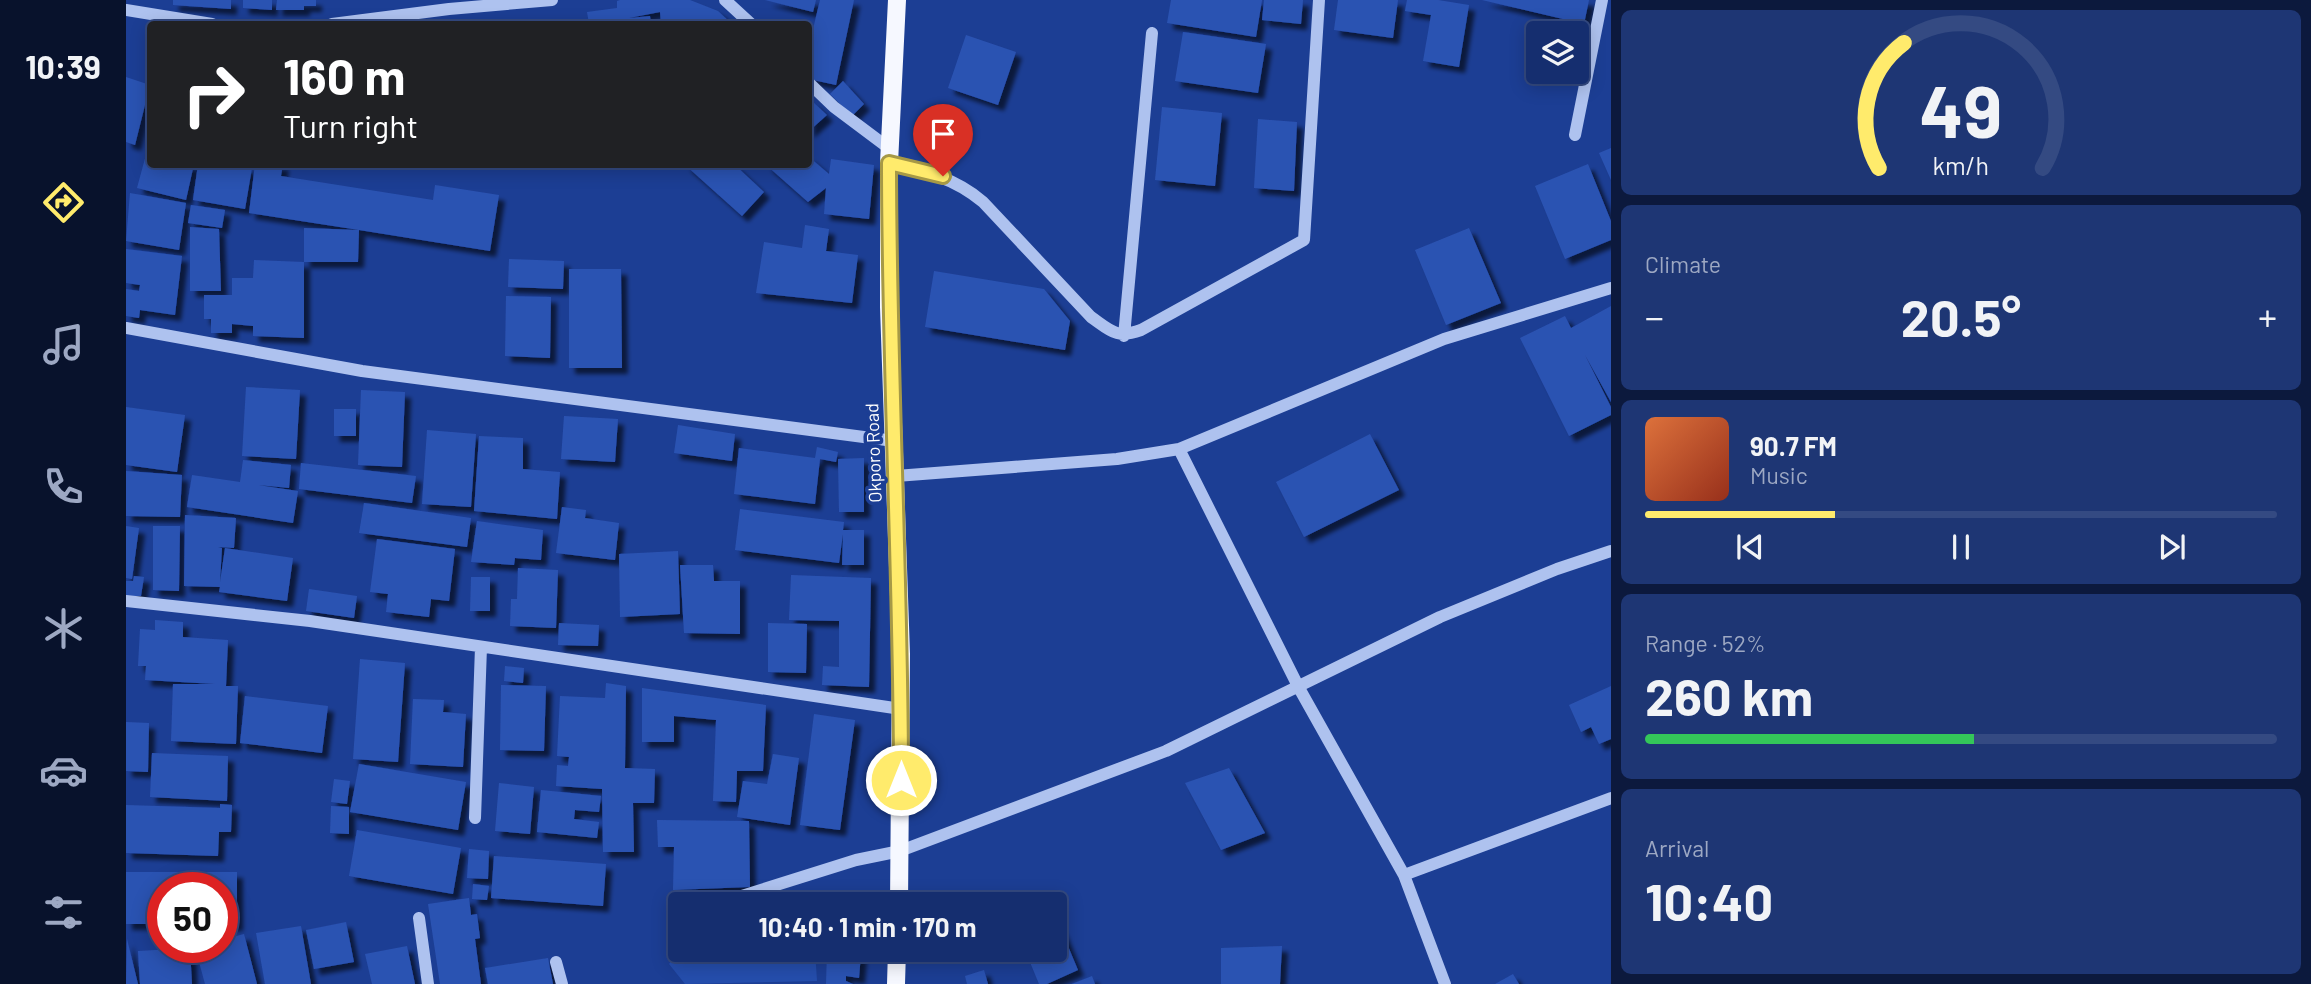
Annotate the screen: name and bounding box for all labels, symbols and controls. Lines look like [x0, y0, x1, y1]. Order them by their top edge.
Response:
map controls [1526, 21, 1589, 84]
button: layers [1526, 21, 1589, 84]
text: 160 m [283, 46, 405, 105]
text: 10:39 [25, 47, 101, 85]
icon: right [168, 49, 259, 140]
text: 49 [1920, 66, 2002, 154]
pin [913, 104, 973, 176]
text: Turn right [283, 106, 418, 144]
icon: arrive [924, 115, 962, 153]
text: km/h [1933, 150, 1989, 180]
icon: directions [39, 178, 88, 227]
text: Climate [1645, 250, 1721, 278]
text: 20.5° [1901, 285, 2021, 347]
text: − [1645, 293, 1664, 339]
text: + [2258, 293, 2277, 339]
icon: music [39, 320, 88, 369]
street label: Okporo Road [860, 403, 886, 503]
text: 90.7 FM [1750, 430, 1837, 461]
text: Music [1750, 461, 1808, 489]
icon: phone [39, 462, 88, 511]
icon: previous [1731, 528, 1769, 566]
icon: pause [1942, 528, 1980, 566]
icon: next [2153, 528, 2191, 566]
icon: climate [39, 604, 88, 653]
text: Range · 52% [1645, 629, 1765, 657]
text: 260 km [1645, 664, 1813, 726]
position arrow [864, 743, 938, 817]
icon: car [39, 746, 88, 795]
text: Arrival [1645, 834, 1709, 862]
text: 10:40 [1645, 869, 1773, 931]
speed limit sign: 50 [147, 872, 238, 963]
icon: filters [39, 888, 88, 937]
text: 10:40 · 1 min · 170 m [759, 911, 976, 942]

